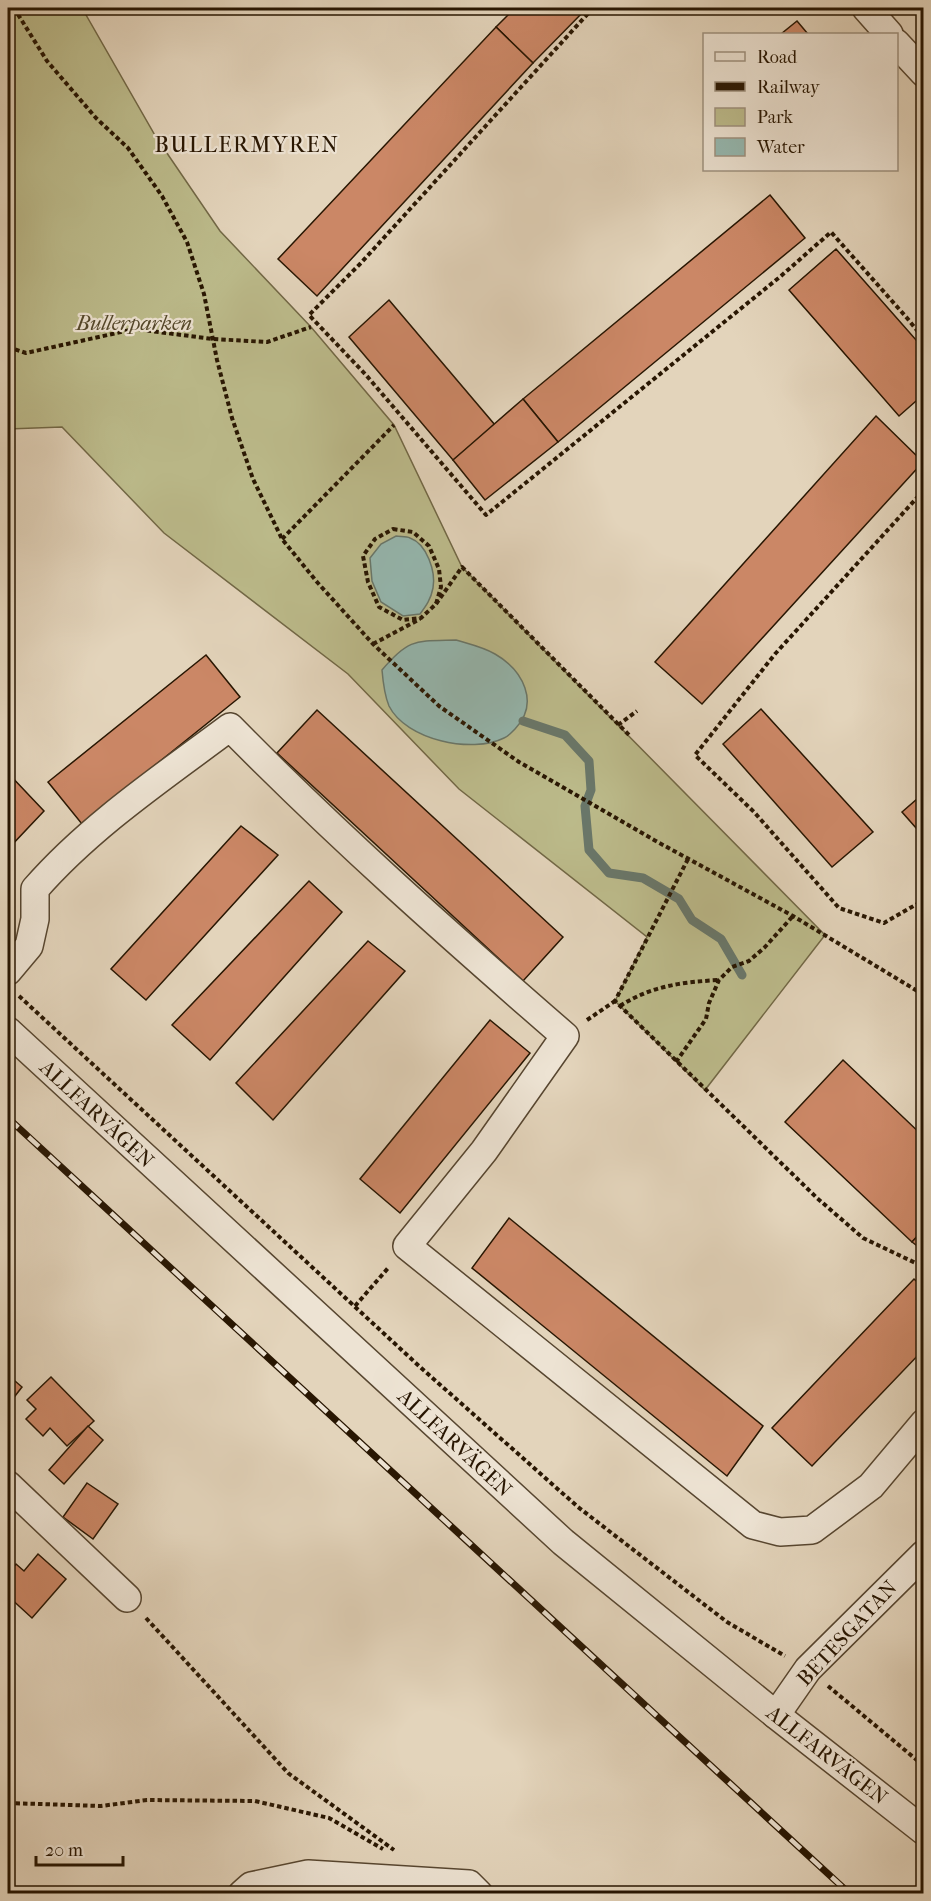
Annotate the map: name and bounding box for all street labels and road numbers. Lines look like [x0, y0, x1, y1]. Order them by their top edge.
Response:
street label: ALLFARVÄGEN [34, 1055, 159, 1173]
street label: ALLFARVÄGEN [392, 1384, 517, 1502]
street label: BETESGATAN [792, 1575, 902, 1691]
street label: ALLFARVÄGEN [761, 1700, 892, 1810]

